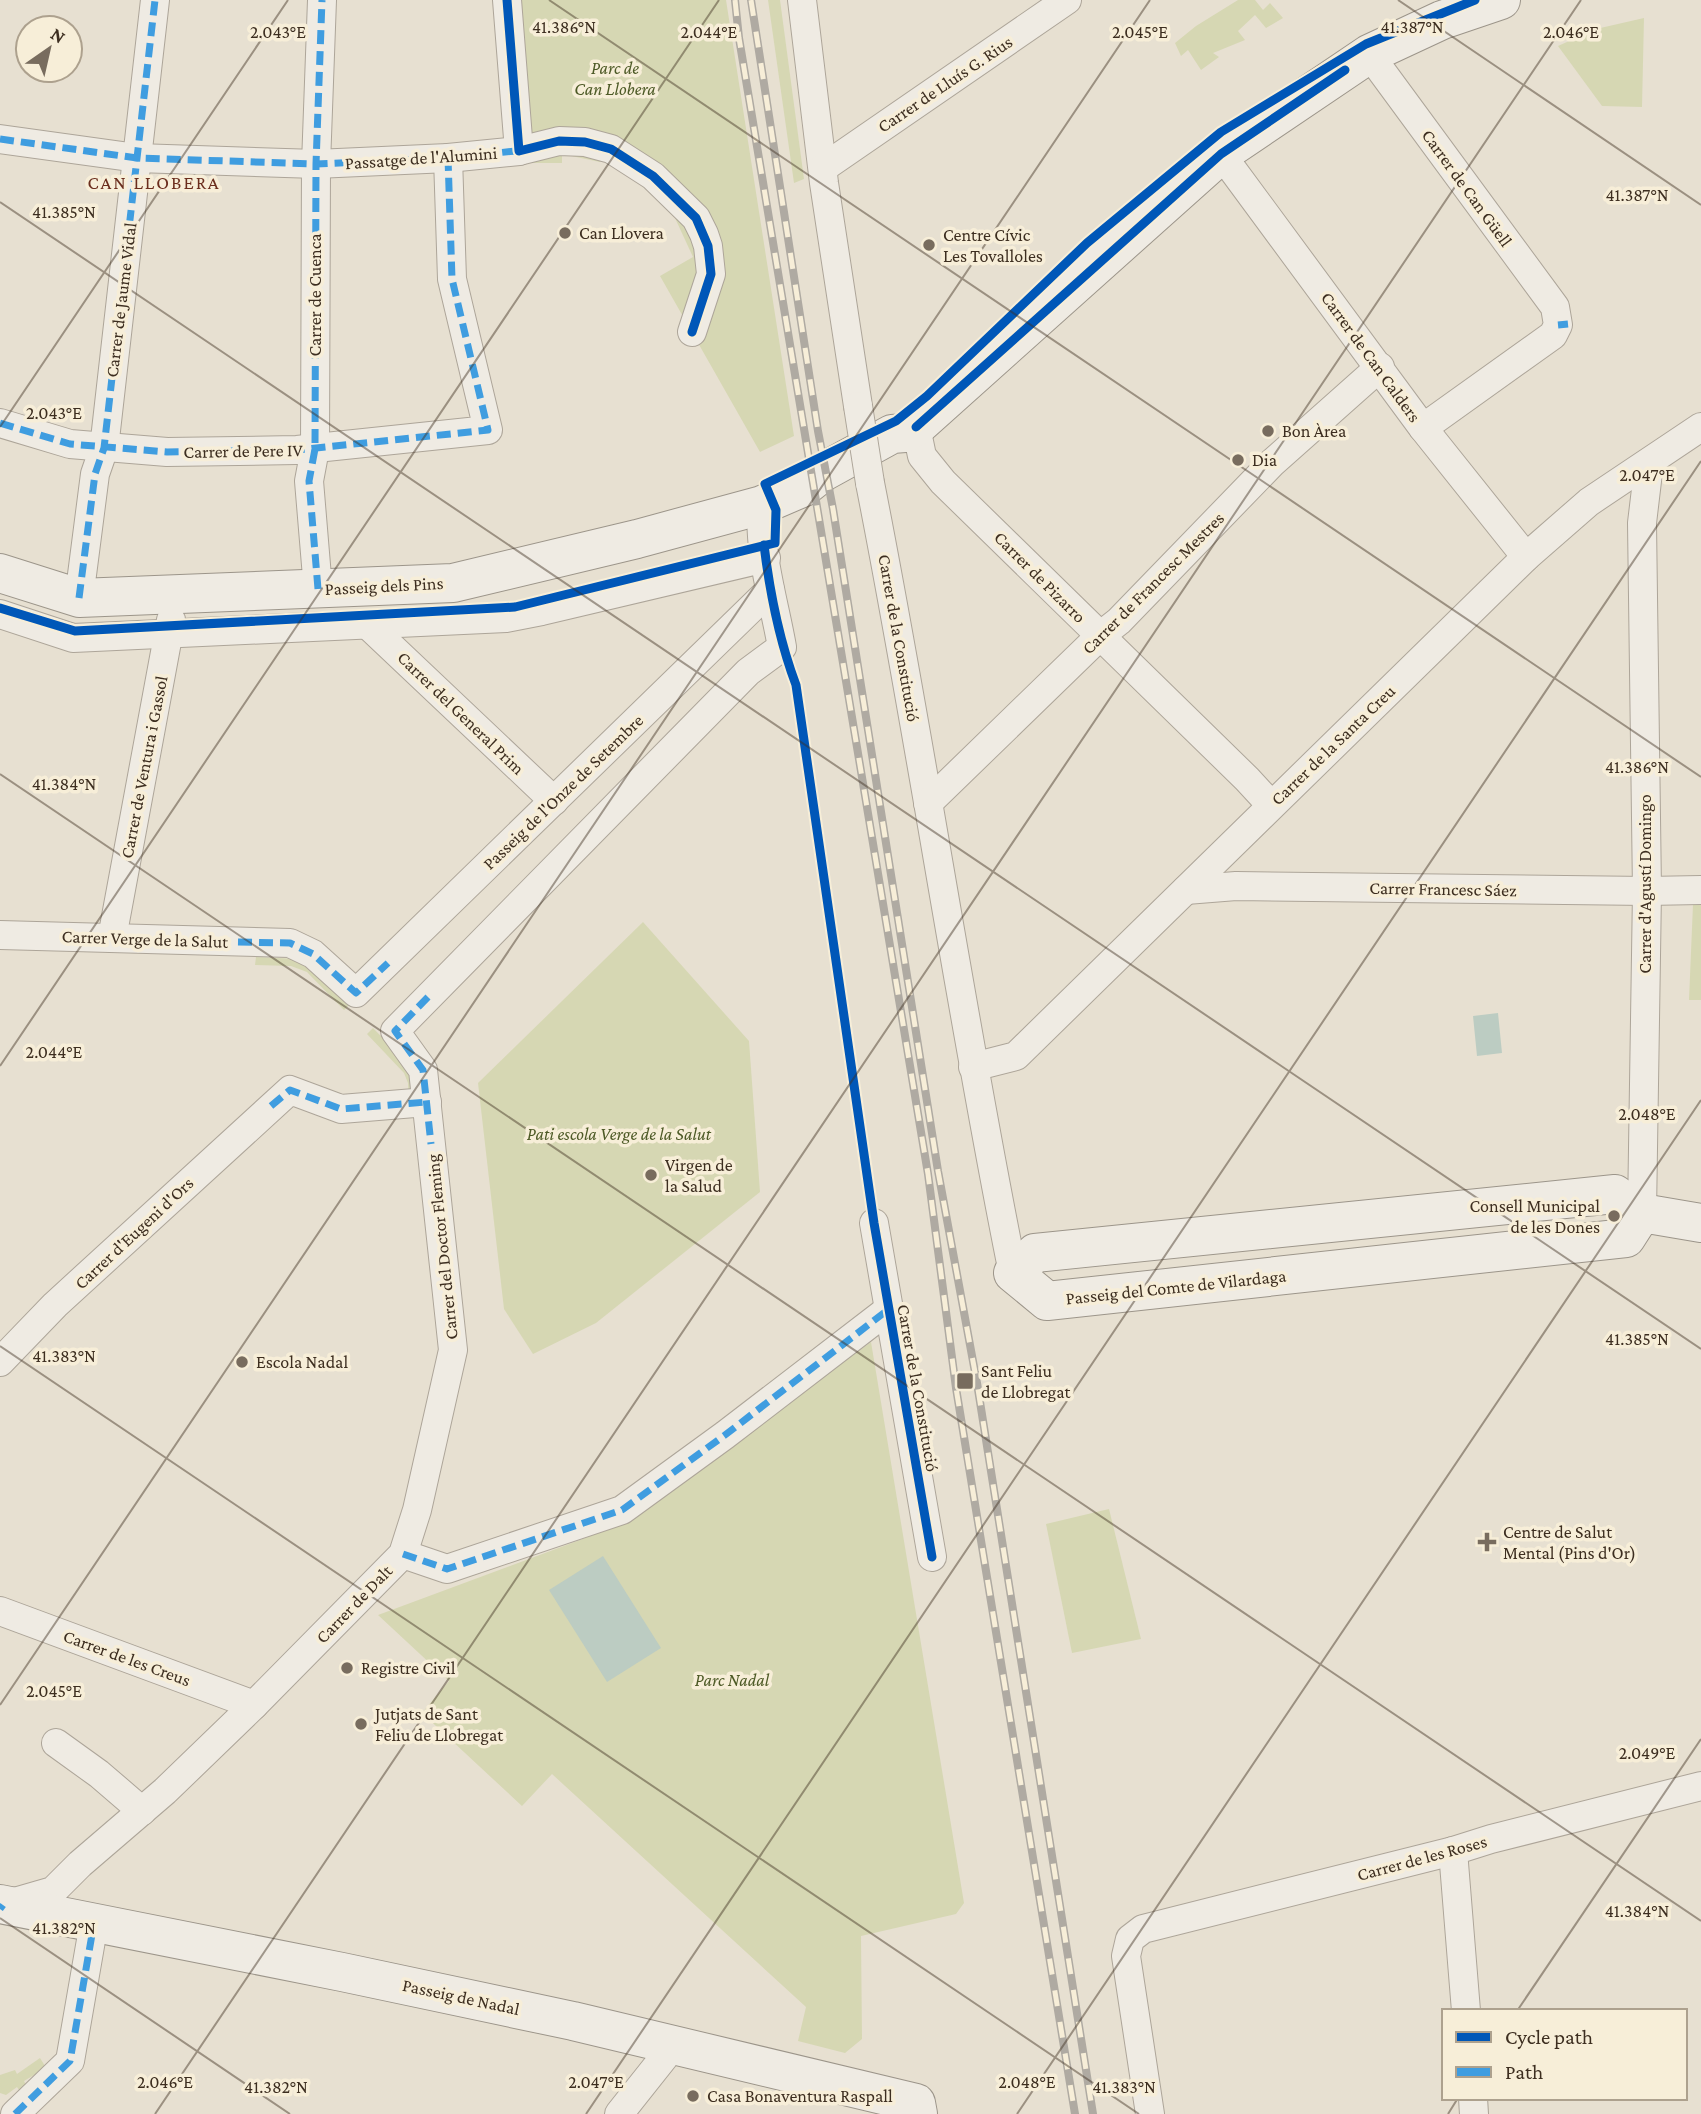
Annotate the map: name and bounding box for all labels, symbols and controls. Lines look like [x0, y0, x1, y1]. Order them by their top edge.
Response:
north arrow [14, 14, 84, 84]
text: 41.386°N [532, 17, 596, 37]
text: 41.387°N [1380, 17, 1444, 37]
text: 2.043°E [250, 22, 306, 42]
text: 2.044°E [681, 22, 738, 42]
text: 2.045°E [1112, 22, 1168, 42]
text: 2.046°E [1543, 22, 1599, 42]
text: N [47, 23, 70, 48]
street label: Carrer de Lluís G. Rius [874, 31, 1016, 137]
park label: Parc de Can Llobera [574, 58, 656, 99]
street label: Carrer de Can Güell [1418, 126, 1516, 251]
street label: Passatge de l'Alumini [344, 143, 498, 173]
district label: CAN LLOBERA [88, 172, 220, 193]
text: 41.387°N [1605, 185, 1669, 205]
text: 41.385°N [32, 202, 96, 222]
street label: Carrer de Jaume Vidal [102, 221, 140, 379]
place label: Can Llovera [579, 223, 664, 243]
marker: Can Llovera [557, 225, 573, 241]
place label: Centre Cívic Les Tovalloles [943, 225, 1043, 266]
street label: Carrer de Cuenca [305, 233, 325, 357]
marker: Centre Cívic Les Tovalloles [921, 237, 937, 253]
street label: Carrer de Can Calders [1317, 288, 1425, 426]
text: 2.043°E [26, 403, 82, 423]
place label: Bon Àrea [1282, 421, 1346, 441]
marker: Bon Àrea [1260, 423, 1276, 439]
street label: Carrer de Pere IV [183, 440, 304, 462]
place label: Dia [1252, 450, 1277, 470]
marker: Dia [1230, 452, 1246, 468]
text: 2.047°E [1619, 465, 1675, 485]
street label: Carrer de Francesc Mestres [1078, 508, 1228, 658]
street label: Carrer de Pizarro [990, 527, 1090, 627]
street label: Carrer de la Constitució [874, 553, 924, 723]
street label: Passeig dels Pins [324, 573, 444, 599]
street label: Carrer del General Prim [393, 647, 529, 779]
street label: Carrer de Ventura i Gassol [116, 674, 172, 860]
street label: Carrer de la Santa Creu [1267, 680, 1399, 809]
street label: Passeig de l'Onze de Setembre [479, 710, 647, 874]
text: 41.386°N [1605, 757, 1669, 777]
text: 41.384°N [32, 774, 97, 794]
street label: Carrer d'Agustí Domingo [1635, 794, 1655, 974]
street label: Carrer Francesc Sáez [1369, 878, 1517, 900]
street label: Carrer Verge de la Salut [61, 926, 230, 952]
text: 2.044°E [26, 1042, 83, 1062]
text: 2.048°E [1618, 1104, 1676, 1124]
park label: Pati escola Verge de la Salut [527, 1124, 712, 1144]
street label: Carrer del Doctor Fleming [422, 1153, 462, 1341]
place label: Virgen de la Salud [665, 1155, 733, 1196]
marker: Virgen de la Salud [643, 1167, 659, 1183]
street label: Carrer d'Eugeni d'Ors [70, 1173, 198, 1293]
place label: Consell Municipal de les Dones [1470, 1196, 1600, 1237]
marker: Consell Municipal de les Dones [1606, 1208, 1622, 1224]
street label: Passeig del Comte de Vilardaga [1065, 1265, 1287, 1309]
street label: Carrer de la Constitució [893, 1303, 943, 1473]
text: 41.385°N [1605, 1329, 1669, 1349]
text: 41.383°N [32, 1346, 96, 1366]
place label: Escola Nadal [256, 1352, 348, 1372]
marker: Escola Nadal [234, 1354, 250, 1370]
place label: Sant Feliu de Llobregat [981, 1361, 1072, 1402]
marker: Sant Feliu de Llobregat [955, 1371, 975, 1391]
place label: Centre de Salut Mental (Pins d'Or) [1503, 1522, 1636, 1564]
marker: Centre de Salut Mental (Pins d'Or) [1477, 1532, 1497, 1552]
street label: Carrer de Dalt [312, 1560, 397, 1647]
street label: Carrer de les Creus [61, 1626, 193, 1690]
place label: Registre Civil [361, 1658, 456, 1678]
marker: Registre Civil [339, 1660, 355, 1676]
park label: Parc Nadal [695, 1670, 770, 1690]
text: 2.045°E [26, 1681, 82, 1701]
place label: Jutjats de Sant Feliu de Llobregat [373, 1704, 504, 1745]
marker: Jutjats de Sant Feliu de Llobregat [353, 1716, 369, 1732]
text: 2.049°E [1619, 1743, 1676, 1763]
street label: Carrer de les Roses [1355, 1831, 1489, 1885]
text: 41.384°N [1605, 1901, 1670, 1921]
text: 41.382°N [32, 1918, 96, 1938]
street label: Passeig de Nadal [401, 1975, 522, 2019]
legend [1442, 2009, 1687, 2100]
text: Cycle path [1505, 2025, 1593, 2049]
text: Path [1505, 2060, 1543, 2084]
text: 2.046°E [137, 2072, 193, 2092]
text: 2.047°E [568, 2072, 624, 2092]
text: 2.048°E [998, 2072, 1056, 2092]
text: 41.382°N [244, 2077, 308, 2097]
text: 41.383°N [1092, 2077, 1156, 2097]
place label: Casa Bonaventura Raspall [707, 2086, 893, 2106]
marker: Casa Bonaventura Raspall [685, 2088, 701, 2104]

